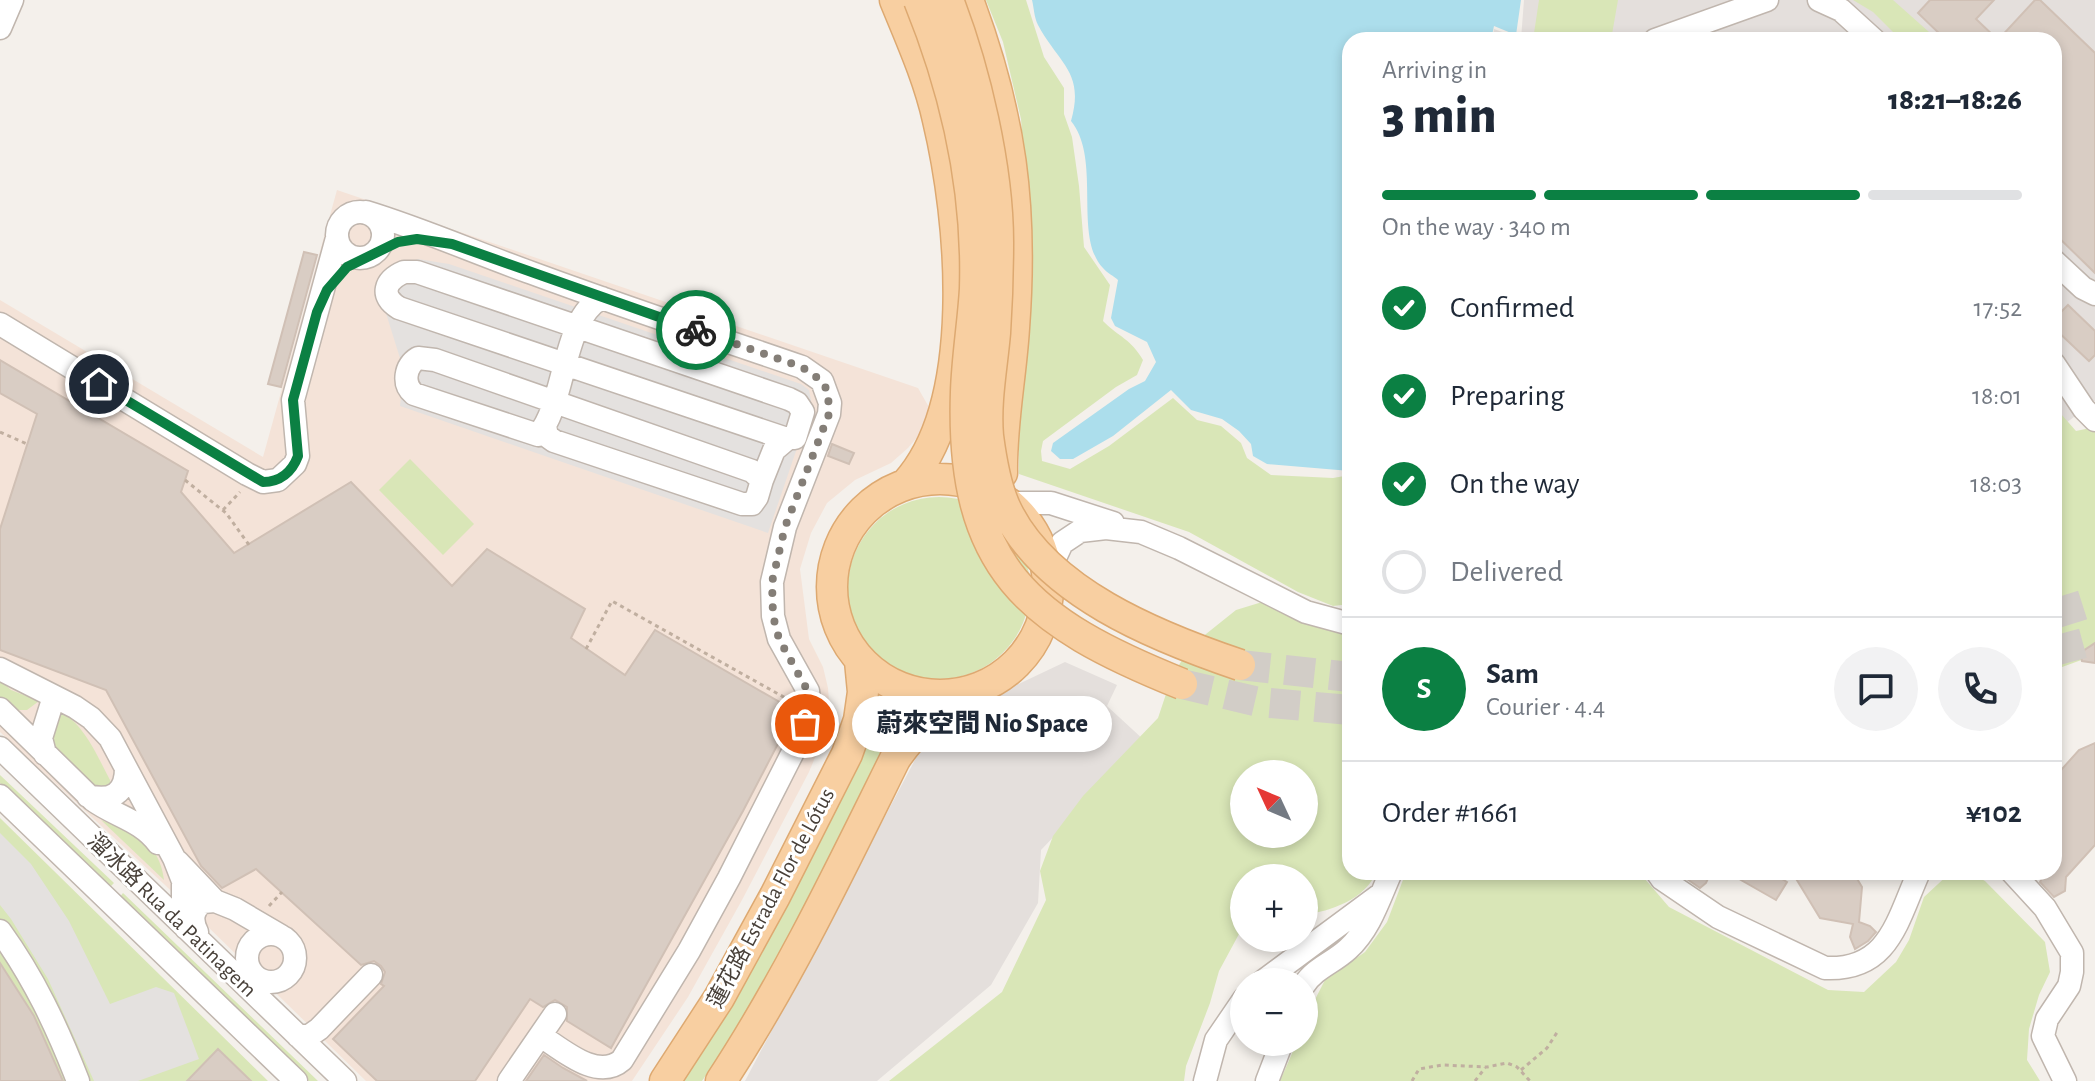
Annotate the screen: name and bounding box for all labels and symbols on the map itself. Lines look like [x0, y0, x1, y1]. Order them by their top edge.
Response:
courier [656, 290, 736, 370]
pin [65, 350, 133, 418]
pin [771, 690, 839, 758]
callout: 蔚來空間 Nio Space [853, 696, 1113, 752]
north arrow [1230, 760, 1318, 848]
street label: 蓮花路 Estrada Flor de Lótus [703, 784, 838, 1011]
street label: 溜冰路 Rua da Patinagem [83, 828, 261, 1001]

